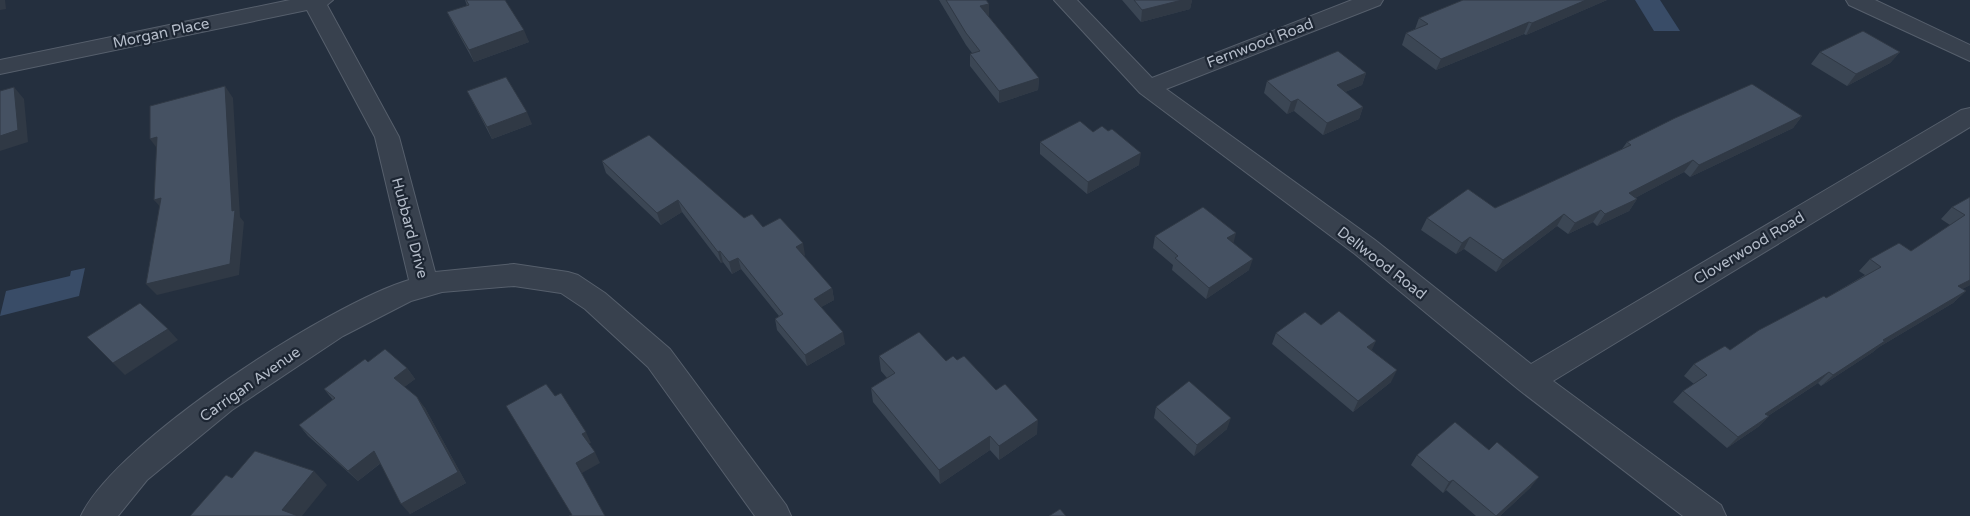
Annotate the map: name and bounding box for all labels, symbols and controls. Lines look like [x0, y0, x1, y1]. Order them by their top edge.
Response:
street label: Morgan Place [111, 14, 211, 52]
street label: Fernwood Road [1204, 14, 1316, 72]
street label: Hubbard Drive [388, 176, 432, 280]
street label: Cloverwood Road [1690, 208, 1808, 288]
street label: Dellwood Road [1334, 223, 1430, 303]
street label: Carrigan Avenue [196, 343, 304, 425]

